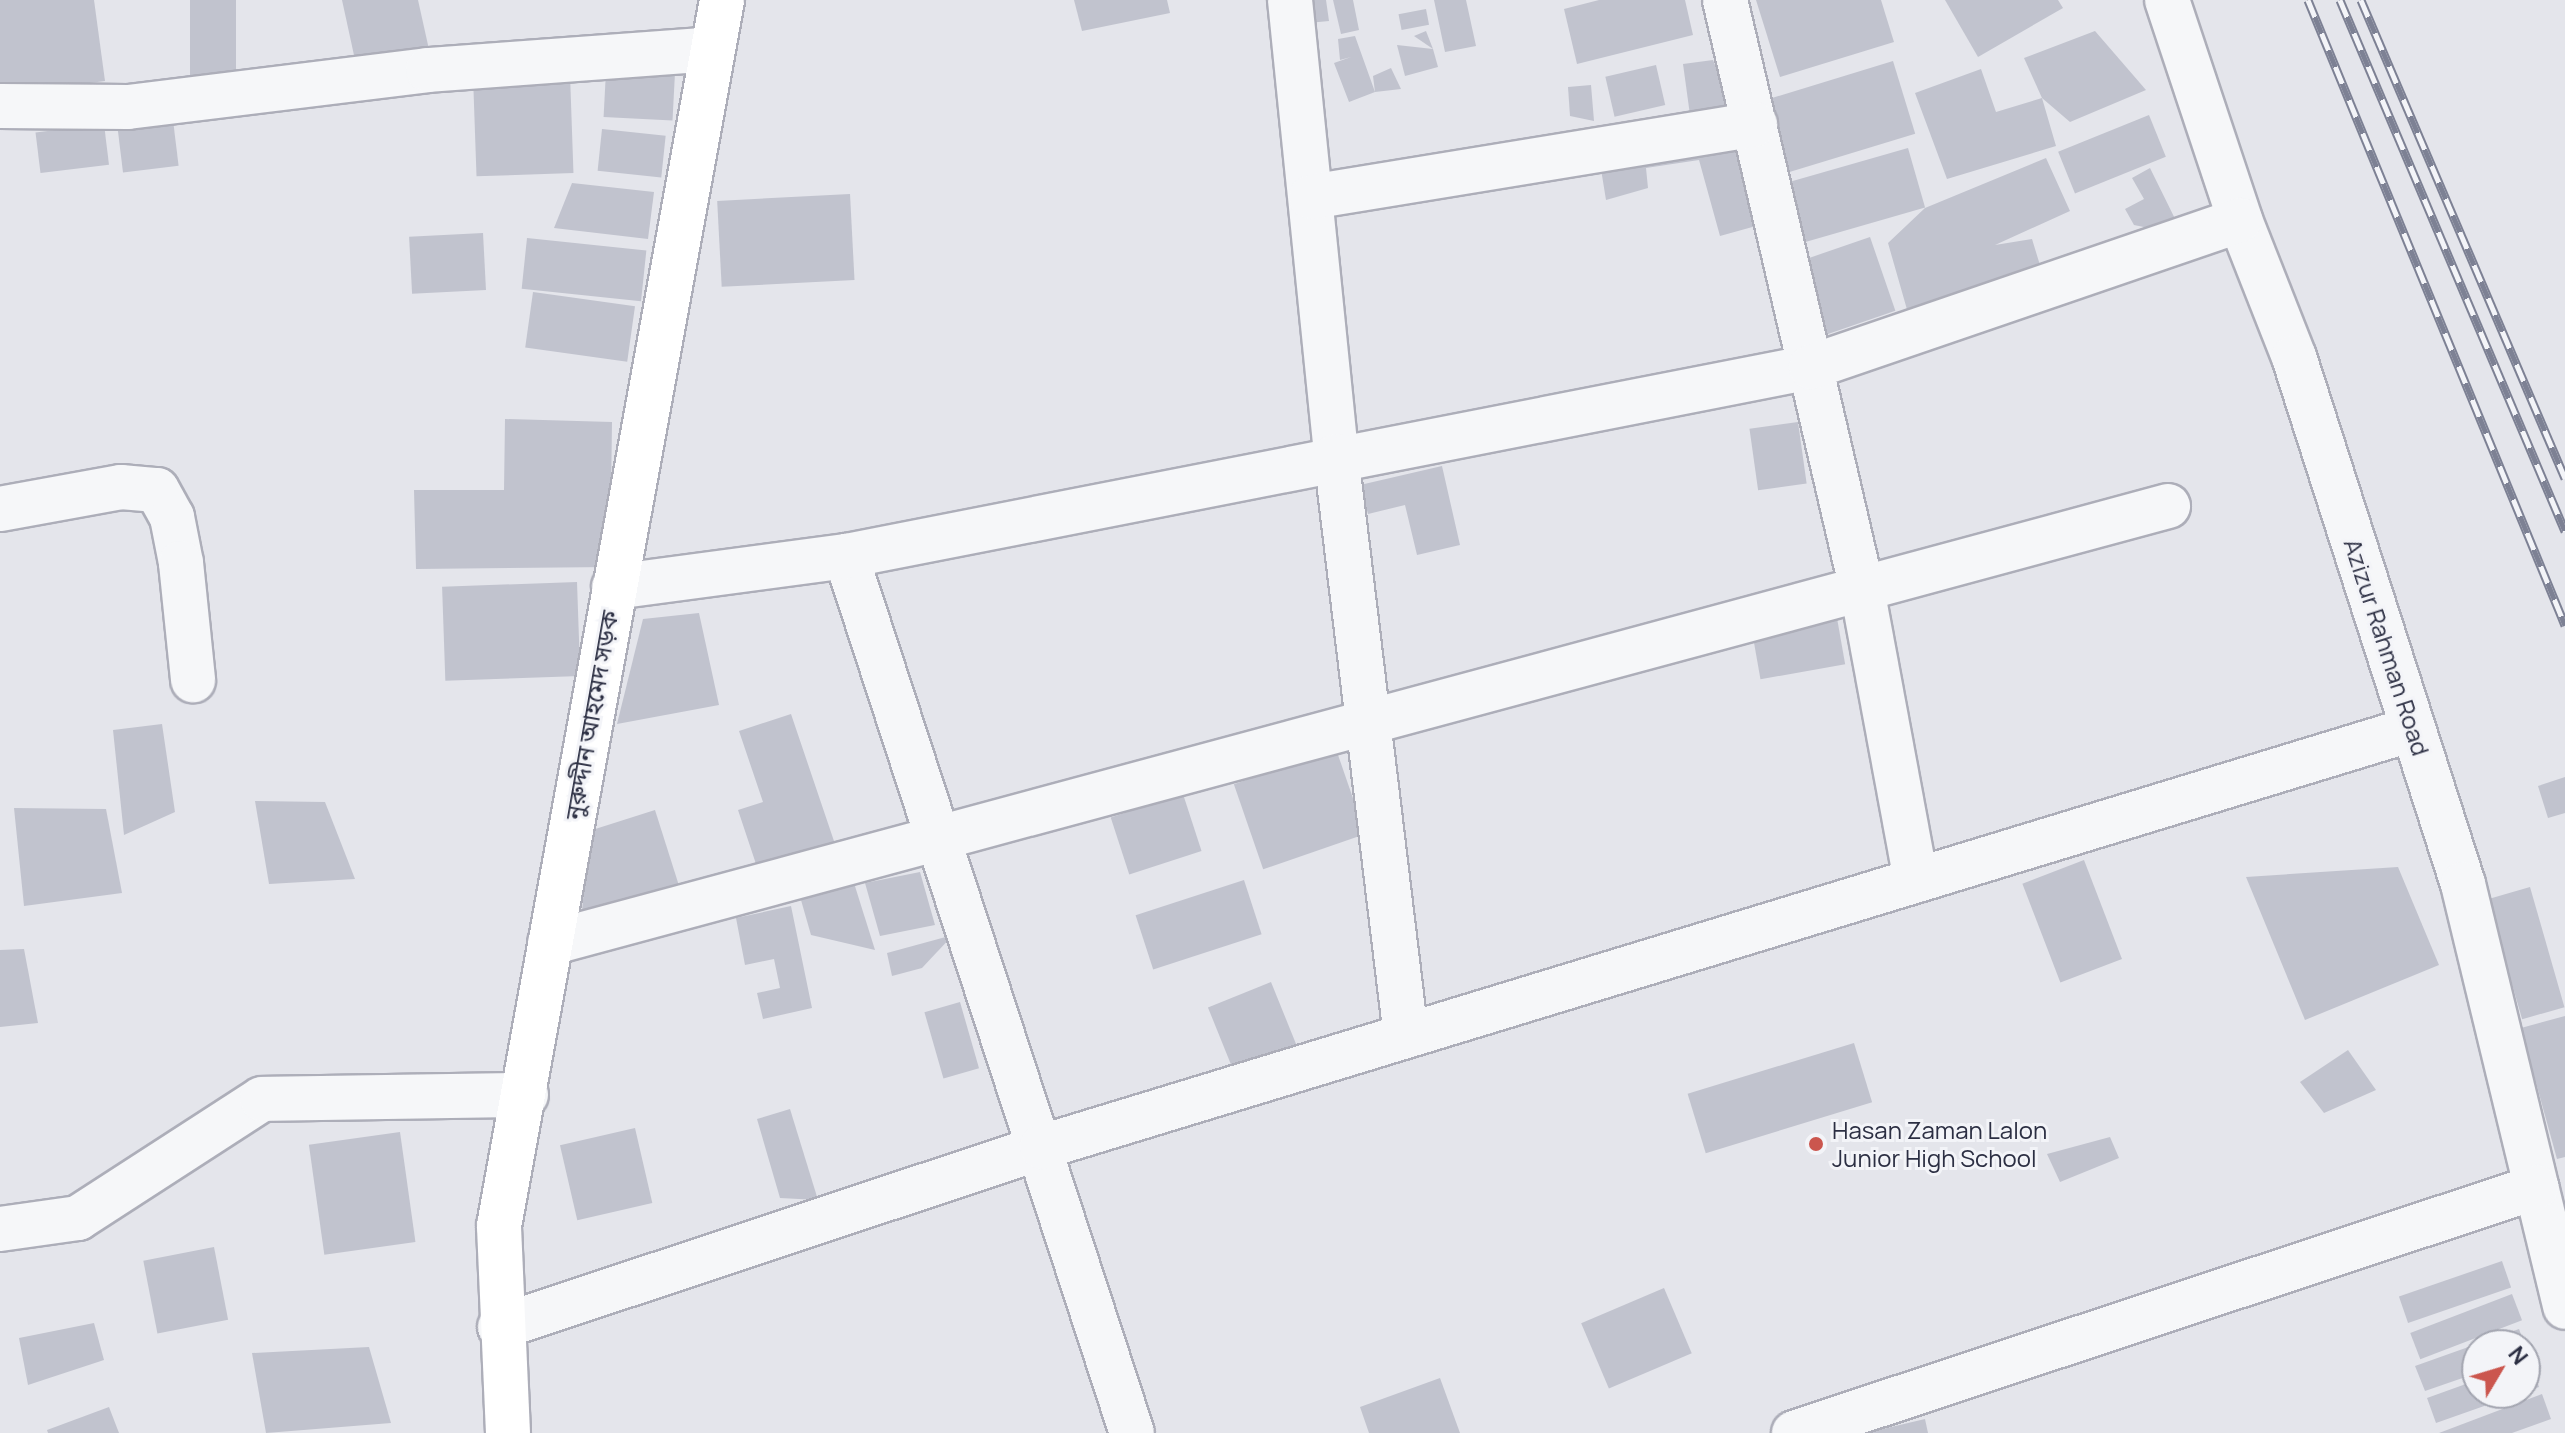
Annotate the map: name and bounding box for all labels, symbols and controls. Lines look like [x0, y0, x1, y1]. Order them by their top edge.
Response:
street label: Azizur Rahman Road [2338, 535, 2436, 759]
street label: নুরুদ্দীন আহমেদ সড়ক [558, 608, 624, 822]
place label: Hasan Zaman Lalon Junior High School [1832, 1116, 2047, 1172]
marker: Hasan Zaman Lalon Junior High School [1807, 1135, 1825, 1153]
north arrow [2461, 1329, 2541, 1409]
text: N [2502, 1340, 2535, 1371]

